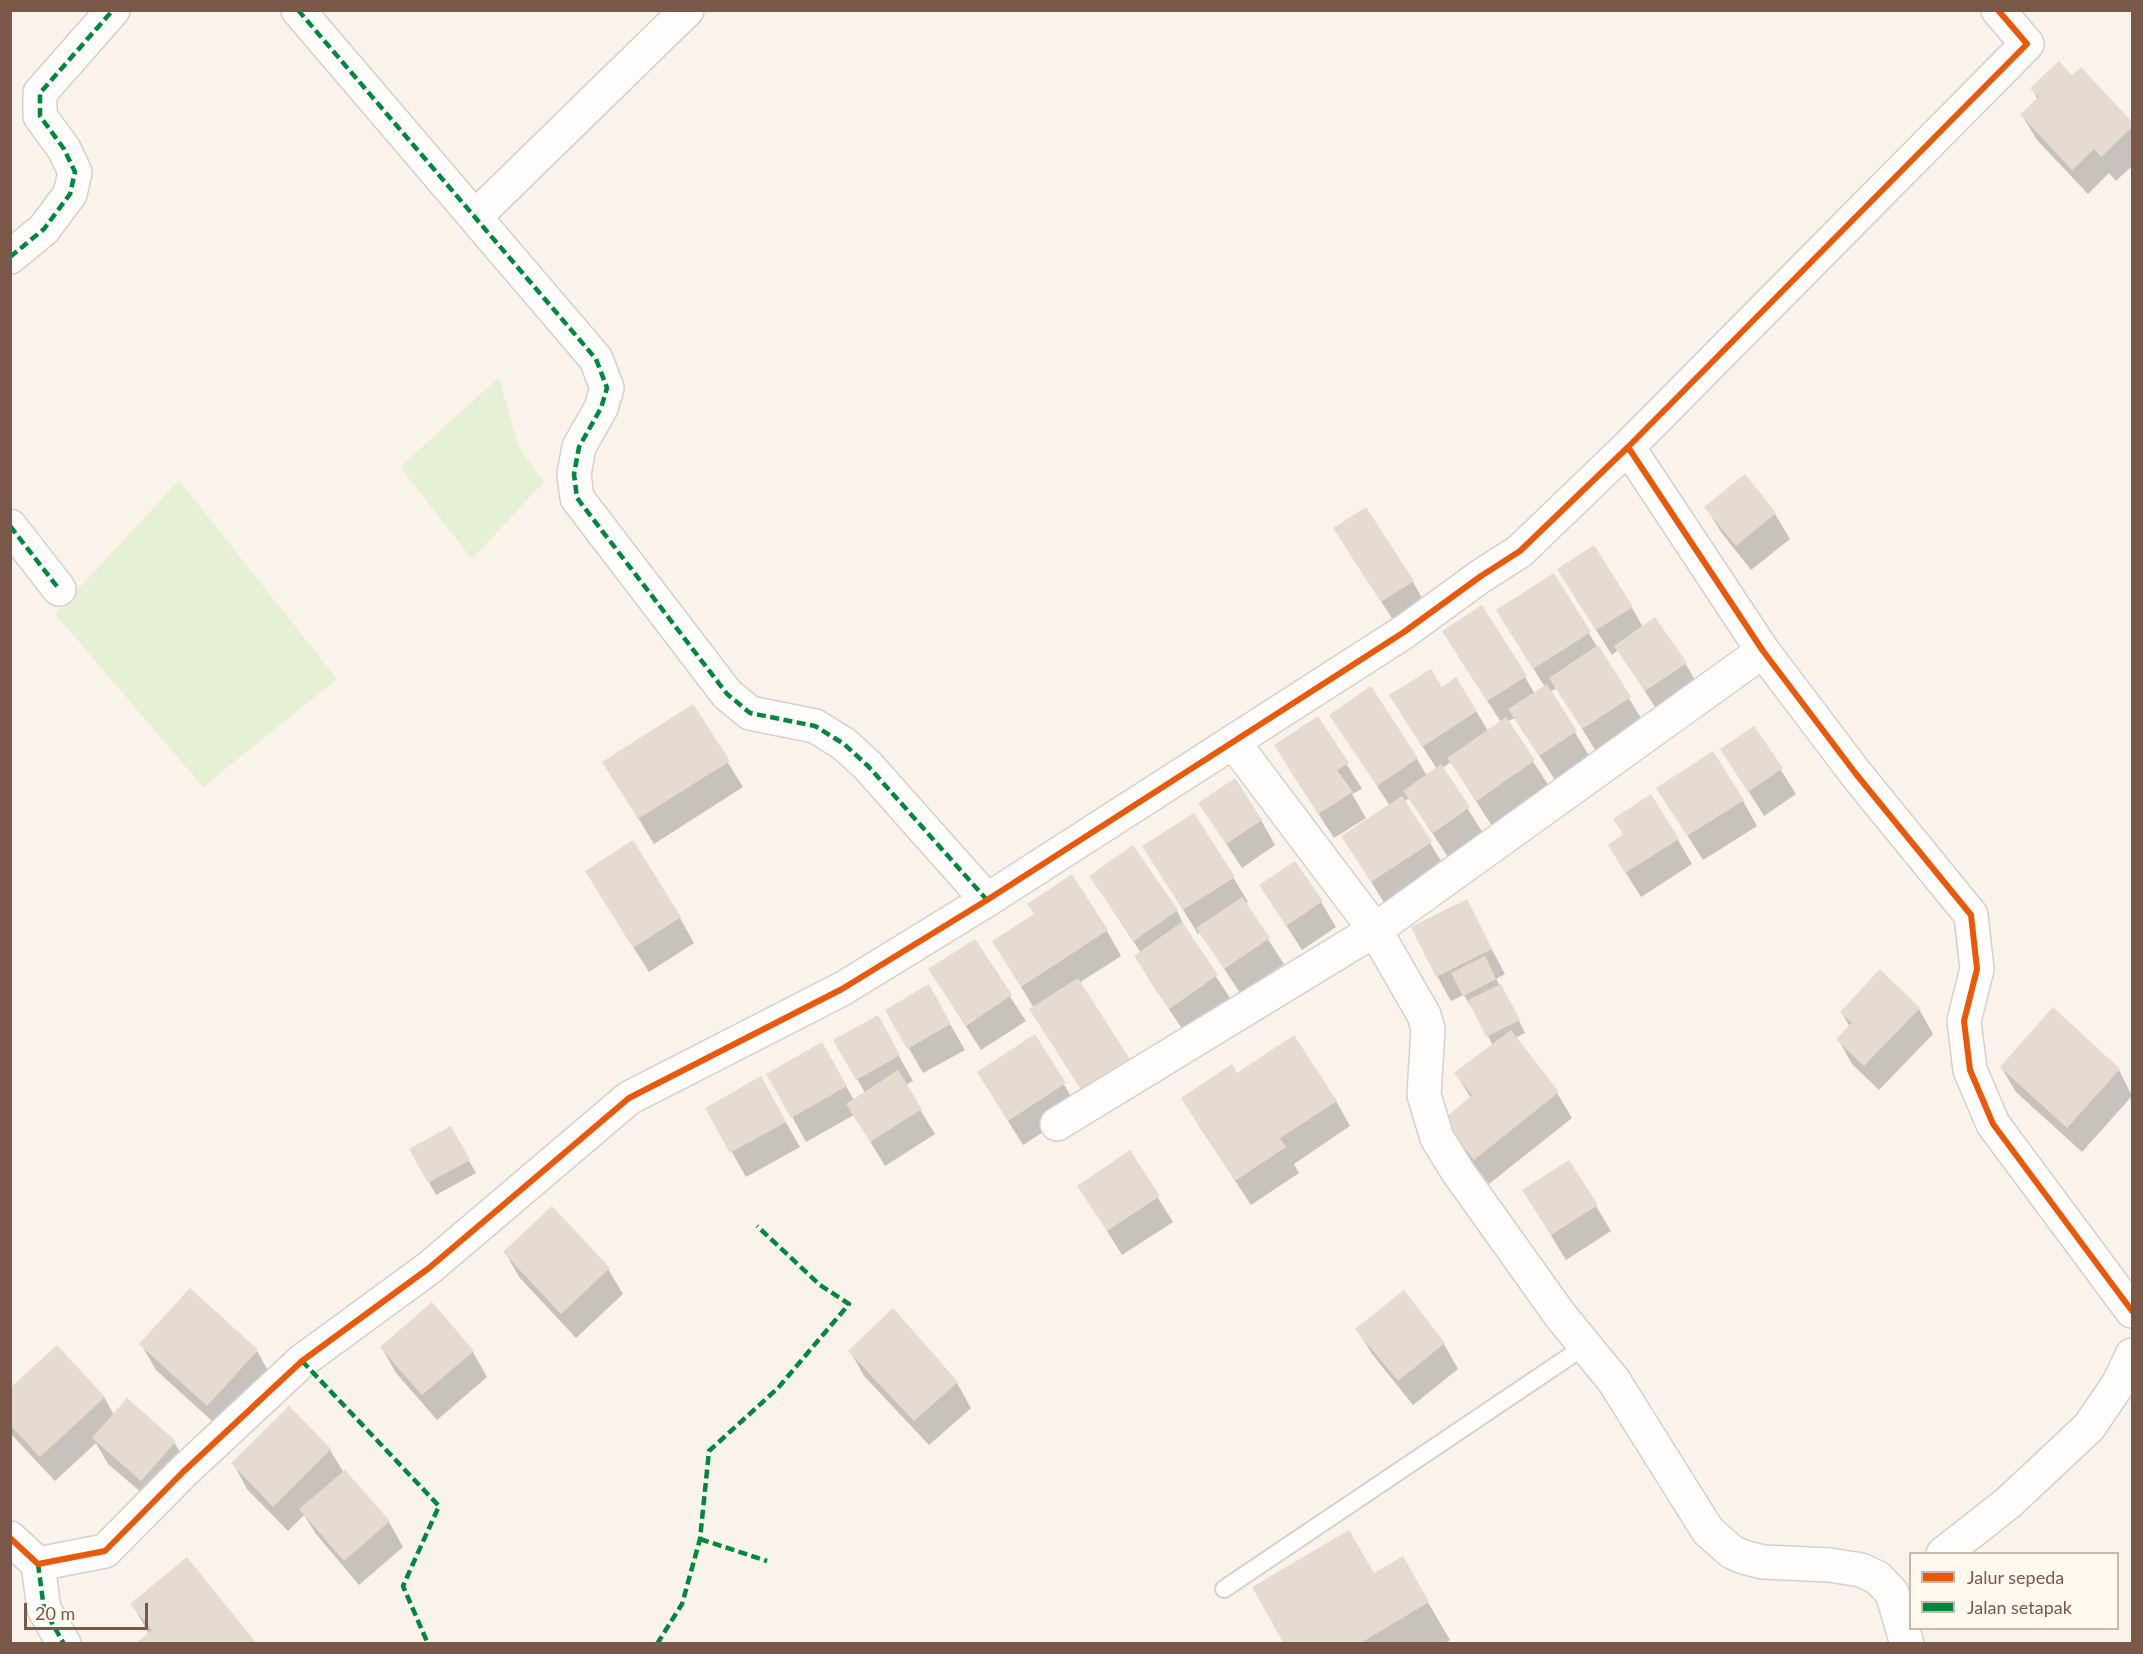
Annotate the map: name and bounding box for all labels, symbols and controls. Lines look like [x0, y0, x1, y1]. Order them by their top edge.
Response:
legend [1909, 1552, 2119, 1630]
text: Jalur sepeda [1967, 1566, 2064, 1588]
scale bar [27, 1591, 152, 1629]
text: Jalan setapak [1967, 1596, 2072, 1618]
text: 20 m [35, 1602, 75, 1624]

